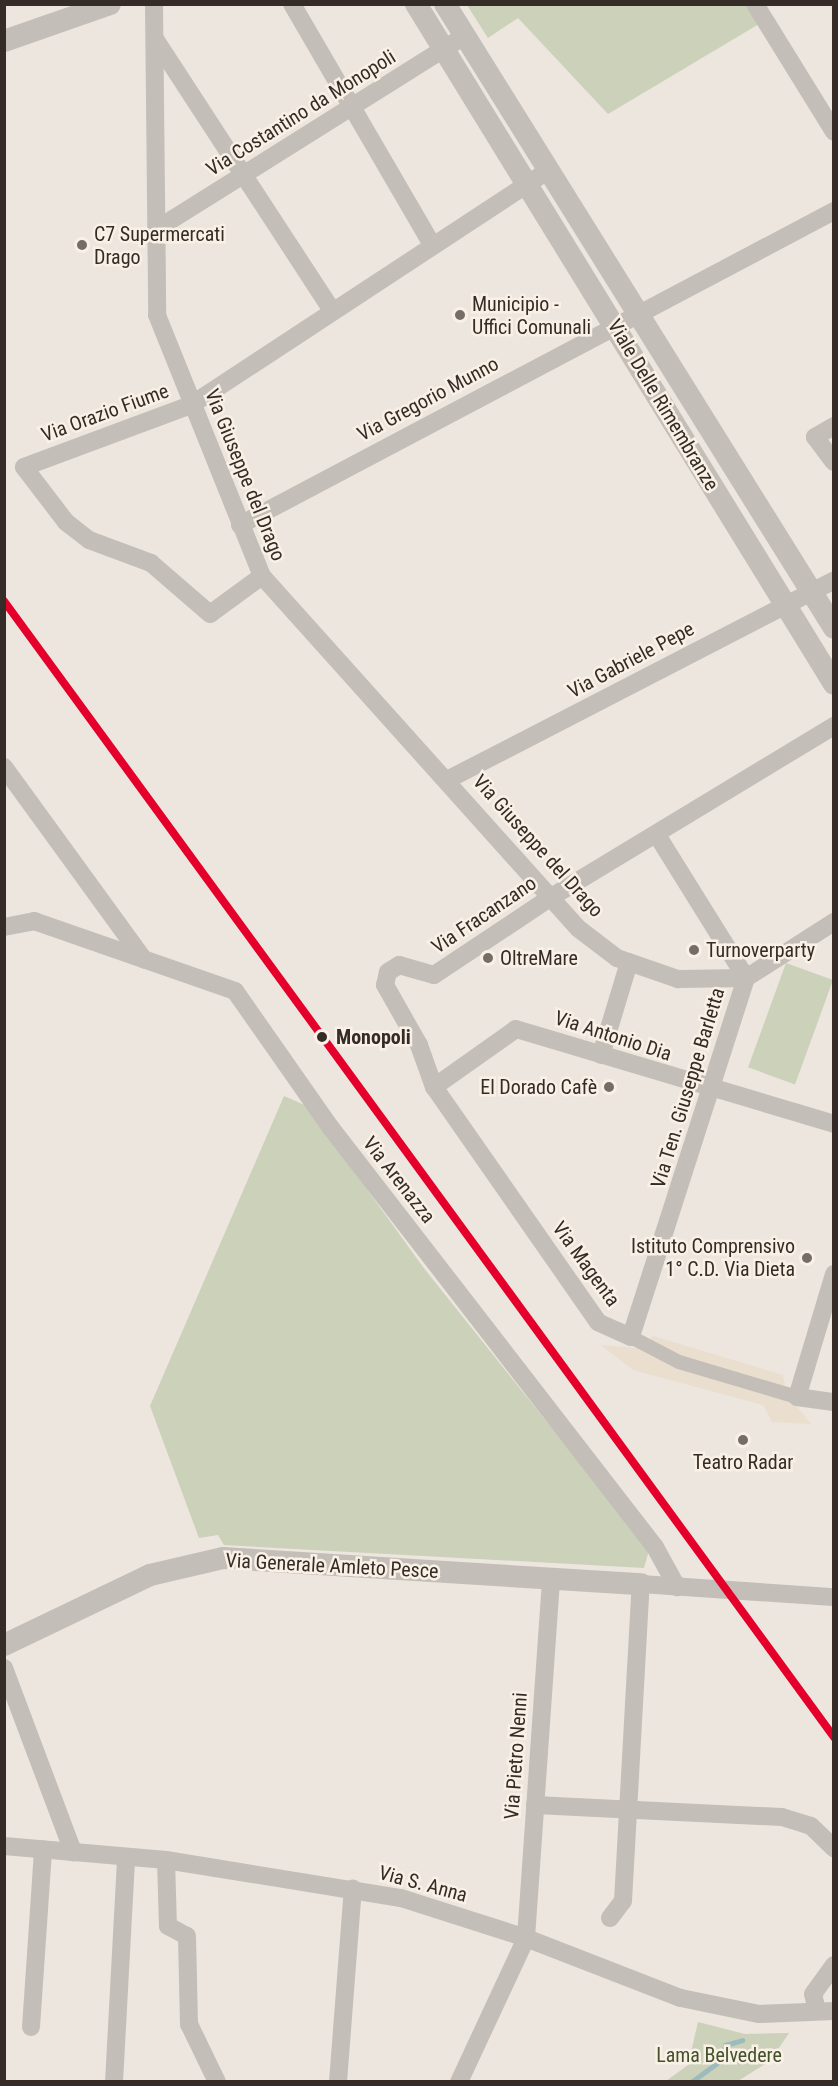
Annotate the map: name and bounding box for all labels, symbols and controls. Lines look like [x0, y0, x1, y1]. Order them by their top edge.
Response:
street label: Via Costantino da Monopoli [202, 45, 400, 181]
place label: C7 Supermercati Drago [94, 222, 225, 269]
marker: C7 Supermercati Drago [75, 238, 89, 252]
place label: Municipio - Uffici Comunali [472, 292, 591, 339]
marker: Municipio - Uffici Comunali [453, 308, 467, 322]
street label: Viale Delle Rimembranze [602, 315, 724, 495]
street label: Via Gregorio Munno [353, 352, 503, 446]
street label: Via Orazio Fiume [38, 379, 172, 447]
street label: Via Giuseppe del Drago [200, 386, 290, 564]
street label: Via Gabriele Pepe [564, 617, 698, 703]
street label: Via Giuseppe del Drago [468, 770, 608, 922]
street label: Via Fracanzano [427, 871, 541, 959]
place label: Turnoverparty [706, 938, 815, 962]
marker: Turnoverparty [687, 943, 701, 957]
place label: OltreMare [500, 946, 578, 970]
marker: OltreMare [481, 951, 495, 965]
street label: Via Ten. Giuseppe Barletta [646, 985, 730, 1191]
street label: Via Antonio Dia [552, 1006, 674, 1066]
place label: Monopoli [336, 1025, 411, 1049]
marker: Monopoli [313, 1028, 331, 1046]
place label: El Dorado Cafè [480, 1075, 597, 1099]
marker: El Dorado Cafè [602, 1080, 616, 1094]
street label: Via Arenazza [358, 1132, 440, 1228]
street label: Via Magenta [547, 1217, 625, 1311]
place label: Istituto Comprensivo 1° C.D. Via Dieta [631, 1234, 795, 1281]
marker: Istituto Comprensivo 1° C.D. Via Dieta [800, 1251, 814, 1265]
marker: Teatro Radar [736, 1433, 750, 1447]
place label: Teatro Radar [693, 1450, 793, 1474]
street label: Via Generale Amleto Pesce [225, 1548, 439, 1584]
street label: Via Pietro Nenni [500, 1692, 532, 1820]
street label: Via S. Anna [376, 1861, 470, 1907]
park label: Lama Belvedere [656, 2043, 782, 2067]

